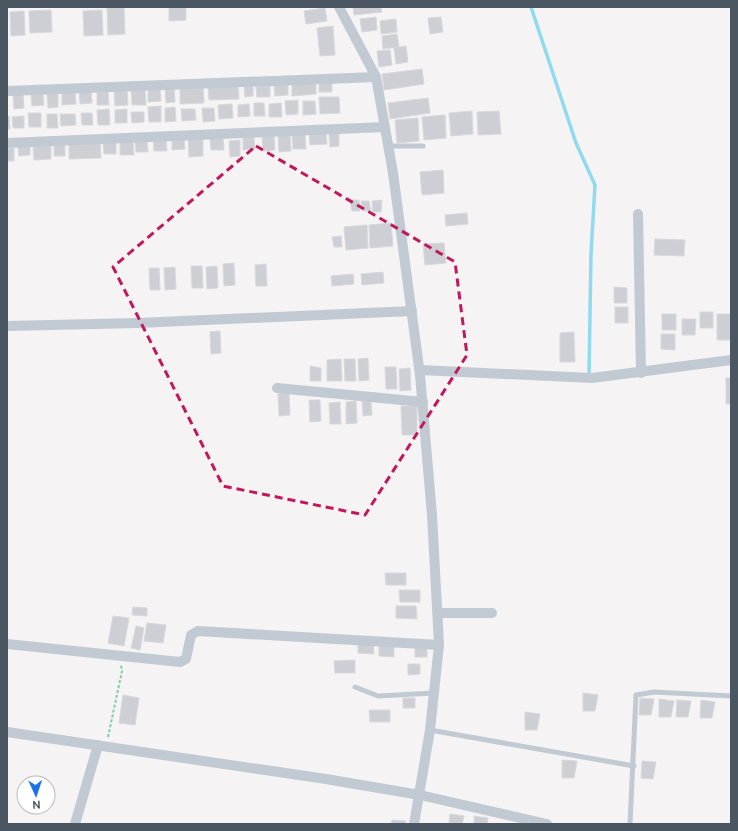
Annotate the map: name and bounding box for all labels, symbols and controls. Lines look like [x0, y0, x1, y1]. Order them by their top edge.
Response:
north arrow [16, 775, 56, 815]
text: N [32, 798, 41, 812]

